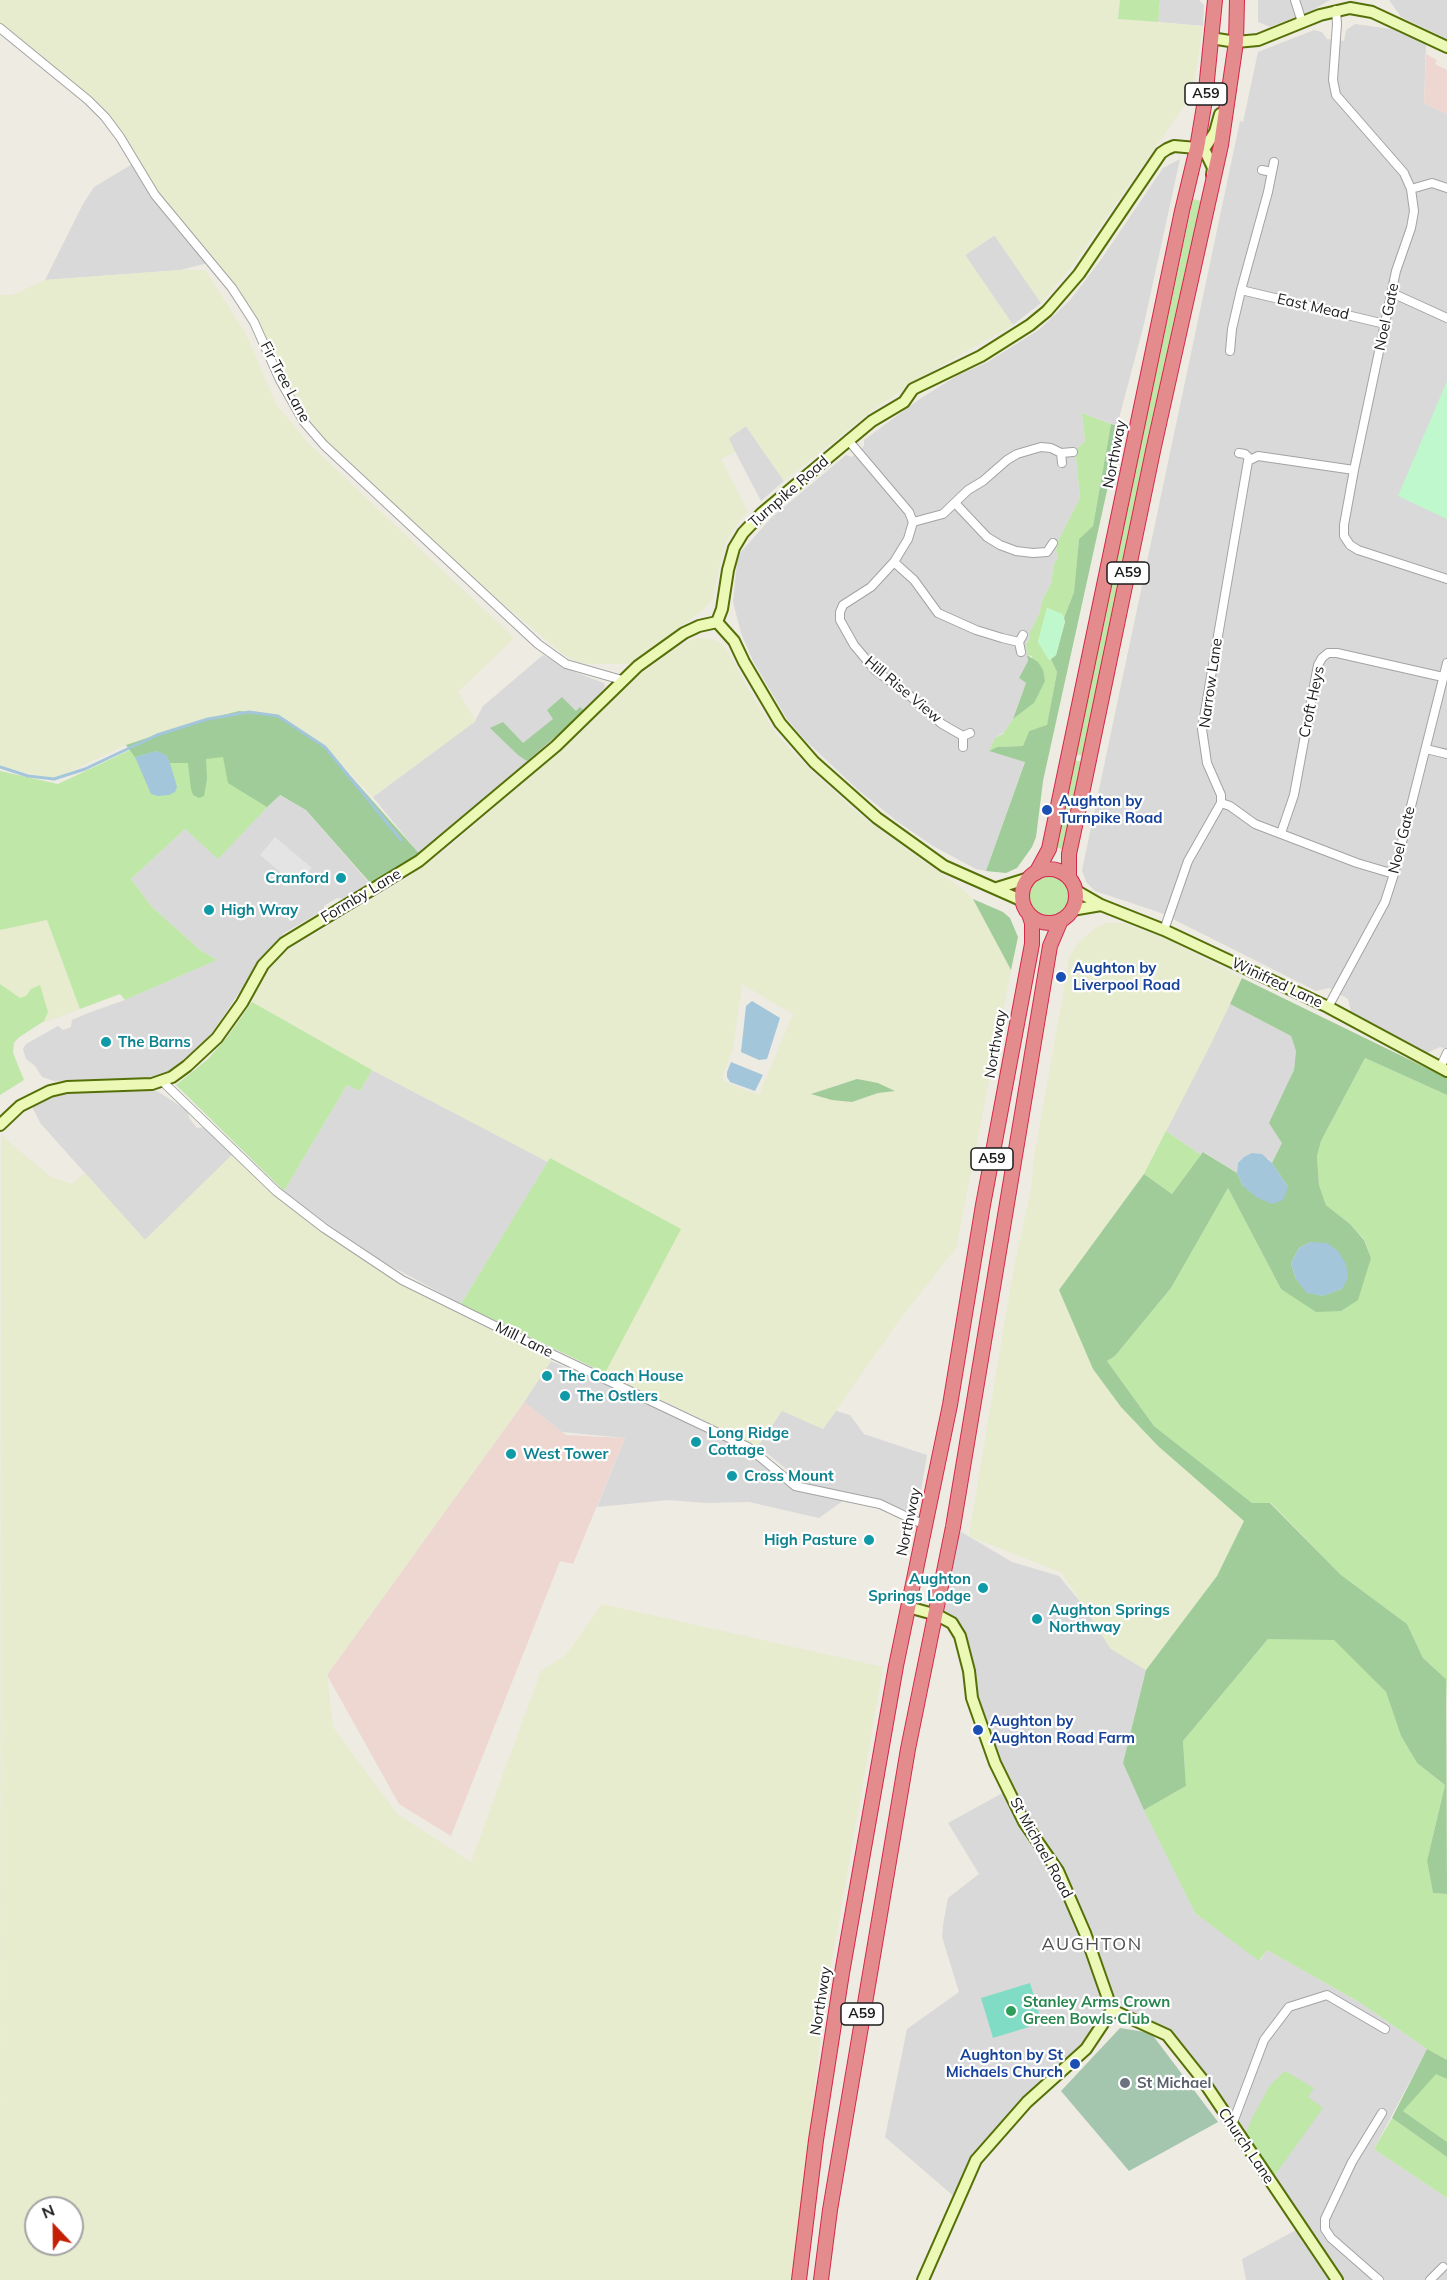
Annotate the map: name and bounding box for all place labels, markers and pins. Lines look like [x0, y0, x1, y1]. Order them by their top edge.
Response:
place label: Aughton by Turnpike Road [1059, 792, 1163, 827]
marker: Aughton by Turnpike Road [1040, 803, 1054, 817]
place label: Cranford [265, 869, 329, 887]
marker: Cranford [334, 871, 348, 885]
place label: High Wray [221, 901, 298, 919]
marker: High Wray [202, 903, 216, 917]
place label: Aughton by Liverpool Road [1073, 959, 1180, 994]
marker: Aughton by Liverpool Road [1054, 970, 1068, 984]
place label: The Barns [118, 1033, 191, 1051]
marker: The Barns [99, 1035, 113, 1049]
place label: The Coach House [559, 1367, 683, 1385]
marker: The Coach House [540, 1369, 554, 1383]
place label: The Ostlers [577, 1387, 658, 1405]
marker: The Ostlers [558, 1389, 572, 1403]
place label: Long Ridge Cottage [708, 1424, 789, 1459]
marker: Long Ridge Cottage [689, 1435, 703, 1449]
place label: West Tower [523, 1445, 608, 1463]
marker: West Tower [504, 1447, 518, 1461]
place label: Cross Mount [744, 1467, 834, 1485]
marker: Cross Mount [725, 1469, 739, 1483]
place label: High Pasture [764, 1531, 857, 1549]
marker: High Pasture [862, 1533, 876, 1547]
place label: Aughton Springs Lodge [868, 1570, 971, 1605]
marker: Aughton Springs Lodge [976, 1581, 990, 1595]
place label: Aughton Springs Northway [1049, 1601, 1170, 1636]
marker: Aughton Springs Northway [1030, 1612, 1044, 1626]
place label: Aughton by Aughton Road Farm [990, 1712, 1135, 1747]
marker: Aughton by Aughton Road Farm [971, 1723, 985, 1737]
place label: Stanley Arms Crown Green Bowls Club [1023, 1993, 1170, 2028]
marker: Stanley Arms Crown Green Bowls Club [1004, 2004, 1018, 2018]
place label: Aughton by St Michaels Church [946, 2046, 1063, 2081]
marker: Aughton by St Michaels Church [1068, 2057, 1082, 2071]
place label: St Michael [1137, 2074, 1211, 2092]
marker: St Michael [1118, 2076, 1132, 2090]

